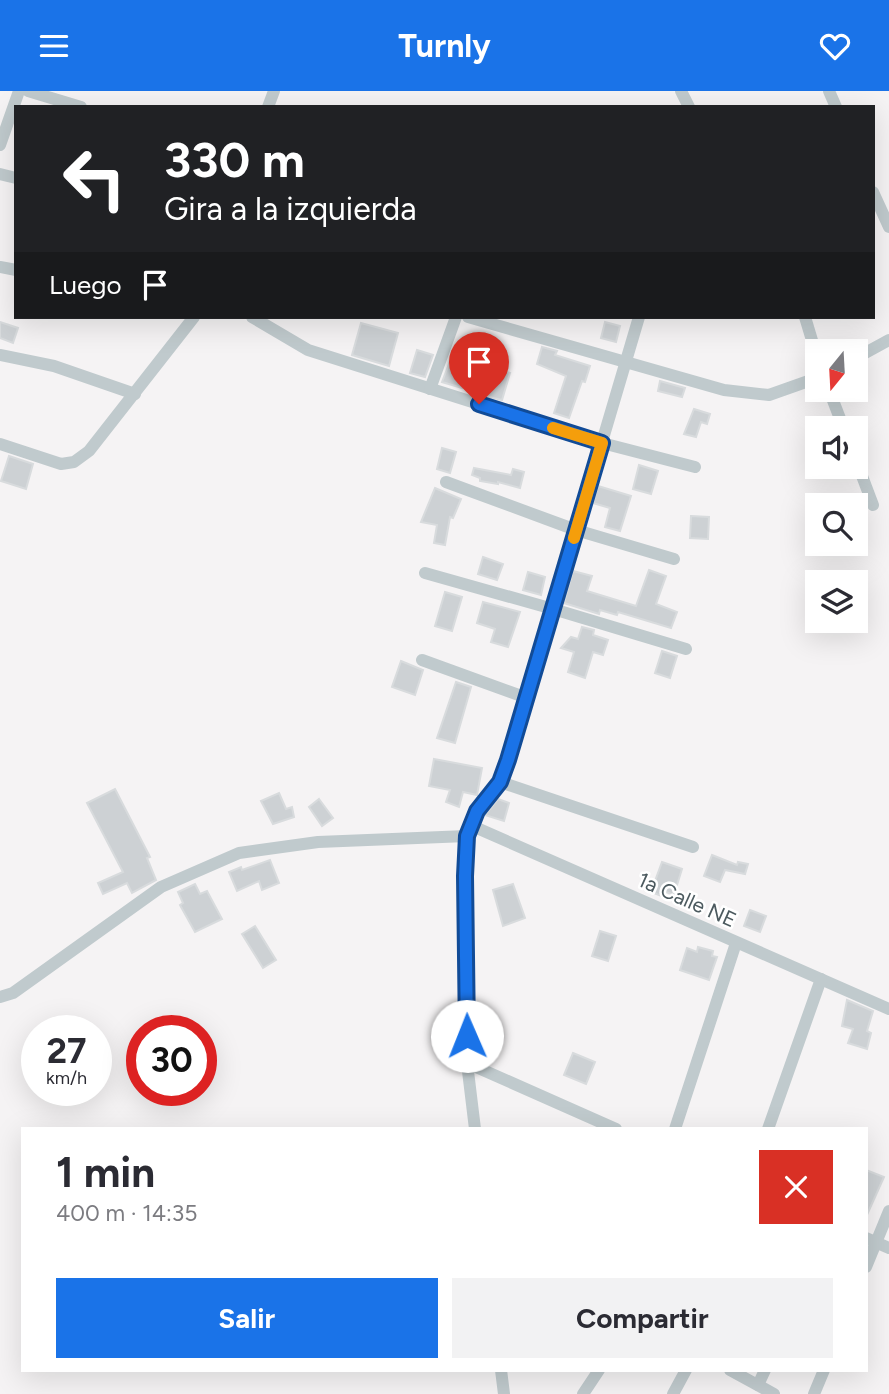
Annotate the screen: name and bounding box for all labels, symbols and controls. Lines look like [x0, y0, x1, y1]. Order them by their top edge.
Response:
icon: menu [35, 27, 73, 65]
text: Turnly [398, 27, 491, 65]
icon: heart [816, 27, 854, 65]
text: 330 m [164, 130, 305, 189]
icon: left [49, 133, 140, 224]
text: Gira a la izquierda [164, 190, 417, 228]
icon: arrive [136, 266, 174, 304]
text: Luego [49, 269, 122, 301]
pin [449, 332, 509, 404]
north arrow [805, 339, 868, 403]
map controls [805, 339, 868, 633]
icon: arrive [460, 343, 498, 381]
button: sound [805, 416, 868, 479]
button: search [805, 493, 868, 556]
button: layers [805, 570, 868, 633]
street label: 1a Calle NE [634, 867, 740, 932]
position arrow [430, 999, 504, 1073]
speed limit sign: 30 [126, 1015, 217, 1106]
text: 27 [47, 1030, 86, 1072]
text: km/h [46, 1067, 87, 1089]
text: 1 min [56, 1147, 155, 1198]
button: close [759, 1150, 833, 1224]
text: 400 m · 14:35 [56, 1199, 198, 1227]
button: Salir [56, 1278, 438, 1358]
button: Compartir [452, 1278, 833, 1358]

